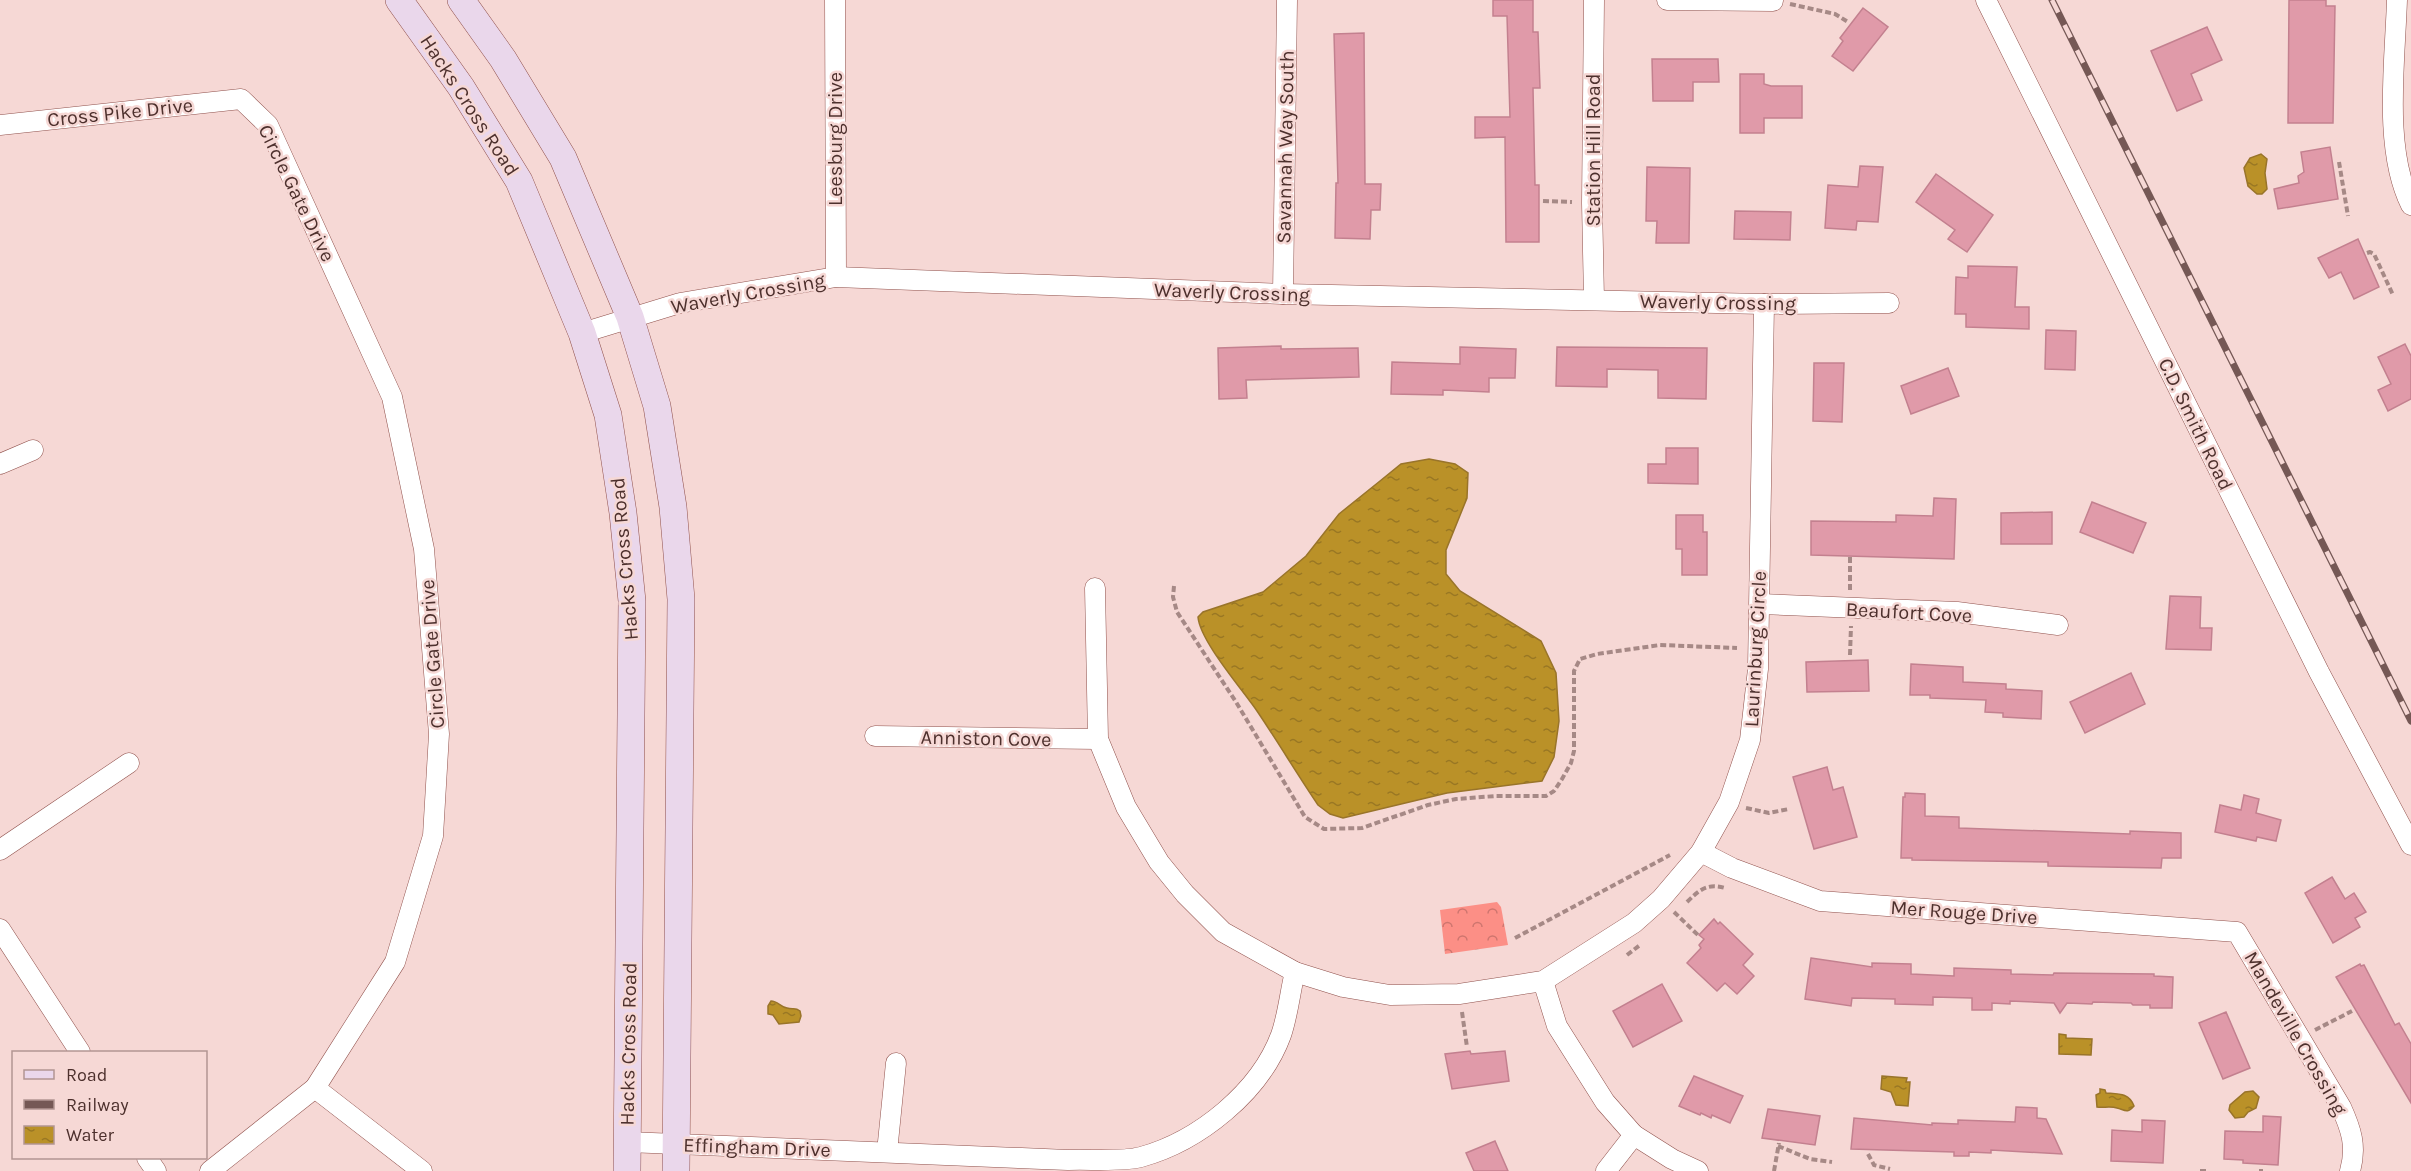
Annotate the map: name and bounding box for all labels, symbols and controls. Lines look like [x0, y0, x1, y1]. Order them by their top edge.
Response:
street label: Hacks Cross Road [415, 30, 524, 180]
street label: Savannah Way South [1272, 50, 1299, 244]
street label: Leesburg Drive [824, 72, 847, 206]
street label: Station Hill Road [1582, 73, 1605, 227]
street label: Cross Pike Drive [46, 93, 194, 132]
street label: Circle Gate Drive [253, 121, 340, 265]
street label: Waverly Crossing [669, 269, 827, 318]
street label: Waverly Crossing [1154, 278, 1310, 307]
street label: Waverly Crossing [1640, 290, 1796, 315]
street label: C.D. Smith Road [2154, 354, 2238, 494]
street label: Hacks Cross Road [606, 477, 643, 641]
street label: Laurinburg Circle [1740, 570, 1771, 728]
street label: Circle Gate Drive [416, 579, 449, 729]
street label: Beaufort Cove [1845, 598, 1973, 627]
street label: Anniston Cove [920, 726, 1052, 751]
street label: Mer Rouge Drive [1890, 896, 2038, 929]
street label: Mandeville Crossing [2239, 947, 2352, 1119]
street label: Hacks Cross Road [616, 962, 641, 1126]
legend [12, 1051, 207, 1159]
text: Road [66, 1064, 107, 1086]
text: Railway [66, 1094, 129, 1116]
text: Water [66, 1124, 114, 1146]
street label: Effingham Drive [683, 1133, 831, 1162]

